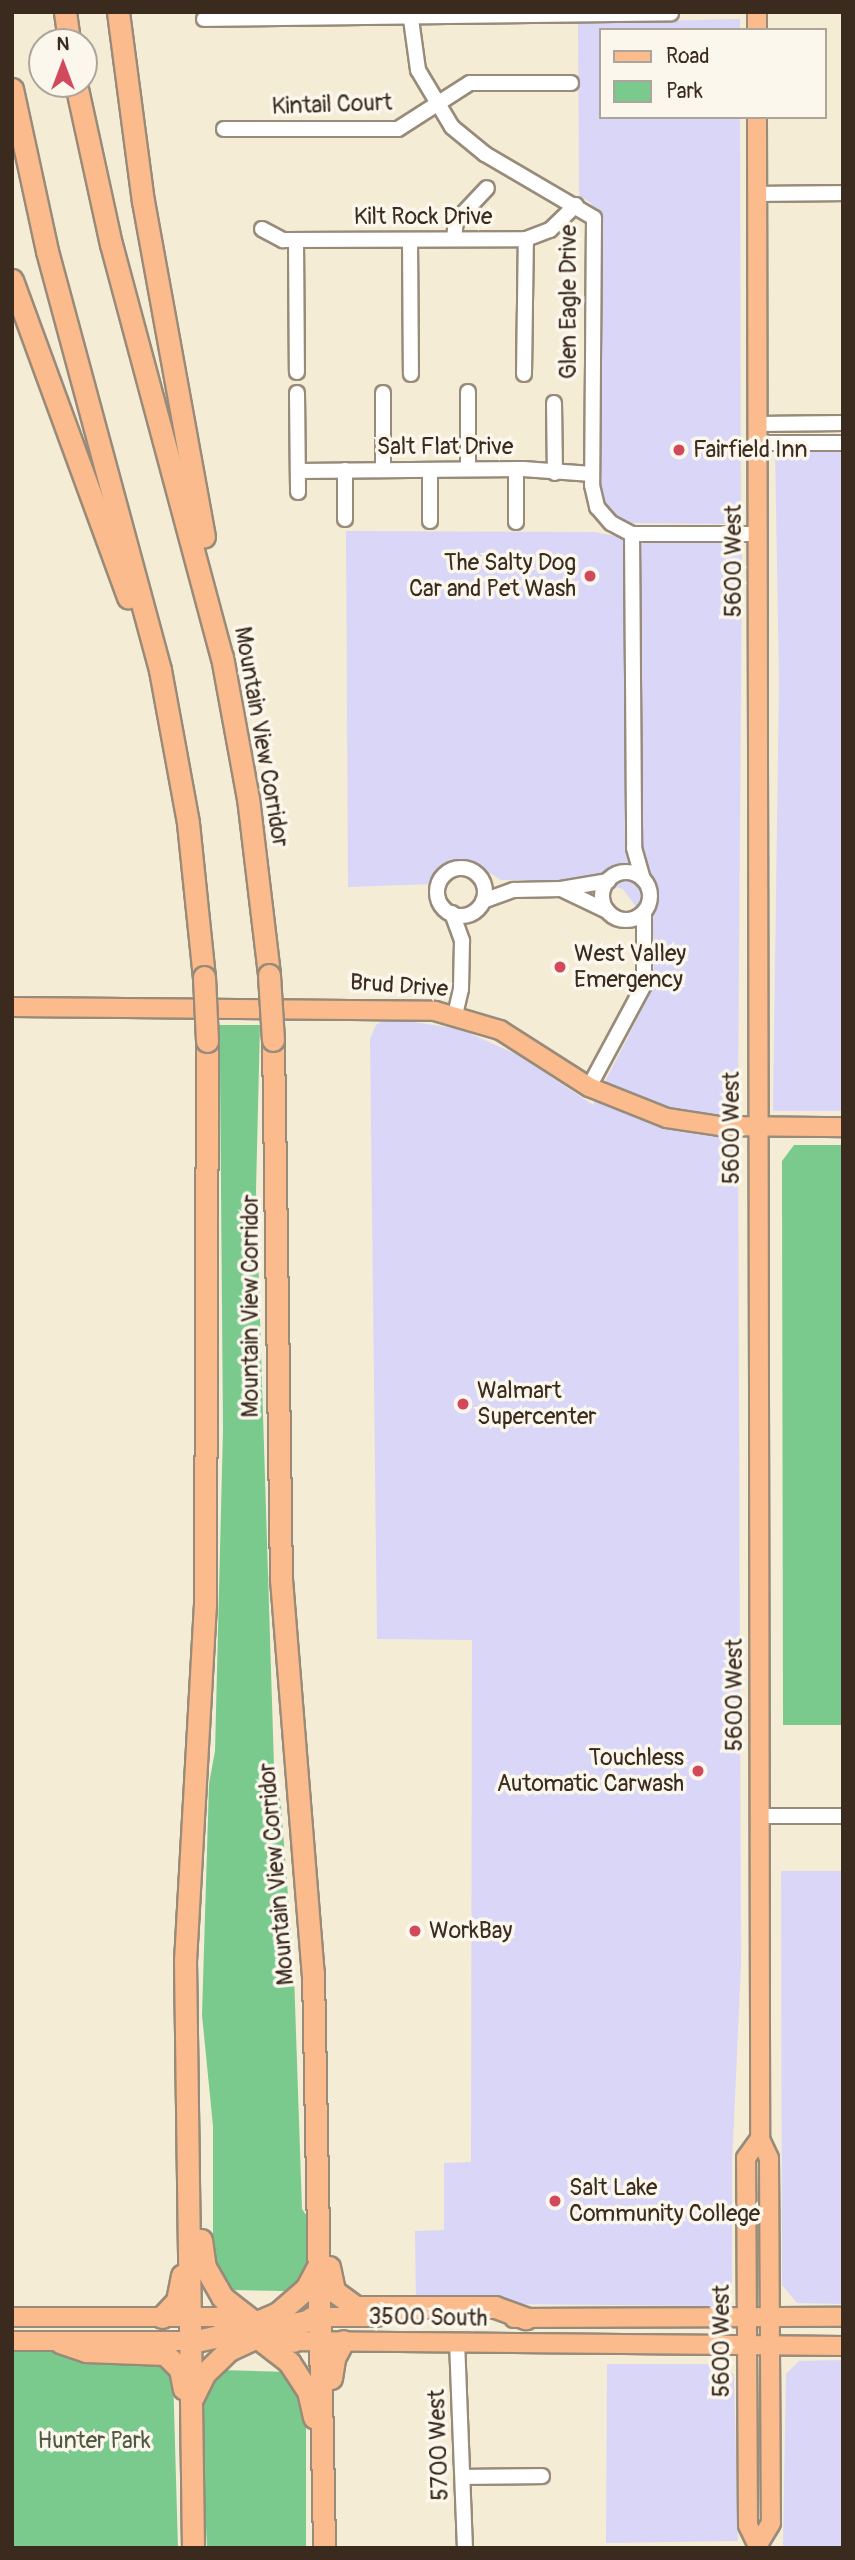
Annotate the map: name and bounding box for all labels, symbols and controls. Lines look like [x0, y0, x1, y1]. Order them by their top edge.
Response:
north arrow [28, 28, 98, 98]
legend [600, 28, 827, 119]
text: N [57, 32, 69, 56]
text: Road [666, 43, 710, 70]
text: Park [666, 78, 703, 105]
street label: Kintail Court [271, 89, 393, 121]
street label: Kilt Rock Drive [354, 203, 492, 231]
street label: Glen Eagle Drive [555, 225, 583, 379]
street label: Salt Flat Drive [377, 433, 513, 461]
place label: Fairfield Inn [693, 436, 807, 464]
marker: Fairfield Inn [671, 442, 687, 458]
street label: 5600 West [720, 505, 748, 617]
place label: The Salty Dog Car and Pet Wash [409, 549, 576, 603]
marker: The Salty Dog Car and Pet Wash [582, 568, 598, 584]
street label: Mountain View Corridor [228, 625, 294, 849]
place label: West Valley Emergency [574, 940, 686, 994]
marker: West Valley Emergency [552, 959, 568, 975]
street label: Brud Drive [349, 969, 449, 1003]
street label: 5600 West [718, 1072, 746, 1184]
street label: Mountain View Corridor [237, 1194, 265, 1418]
place label: Walmart Supercenter [477, 1377, 597, 1431]
marker: Walmart Supercenter [455, 1396, 471, 1412]
street label: 5600 West [721, 1639, 749, 1751]
place label: Touchless Automatic Carwash [497, 1744, 684, 1798]
street label: Mountain View Corridor [254, 1762, 300, 1986]
marker: Touchless Automatic Carwash [690, 1763, 706, 1779]
place label: WorkBay [429, 1917, 512, 1945]
marker: WorkBay [407, 1923, 423, 1939]
place label: Salt Lake Community College [569, 2174, 760, 2228]
marker: Salt Lake Community College [547, 2193, 563, 2209]
street label: 5600 West [708, 2285, 736, 2397]
street label: 3500 South [368, 2303, 488, 2333]
street label: 5700 West [423, 2389, 455, 2501]
park label: Hunter Park [38, 2427, 150, 2455]

